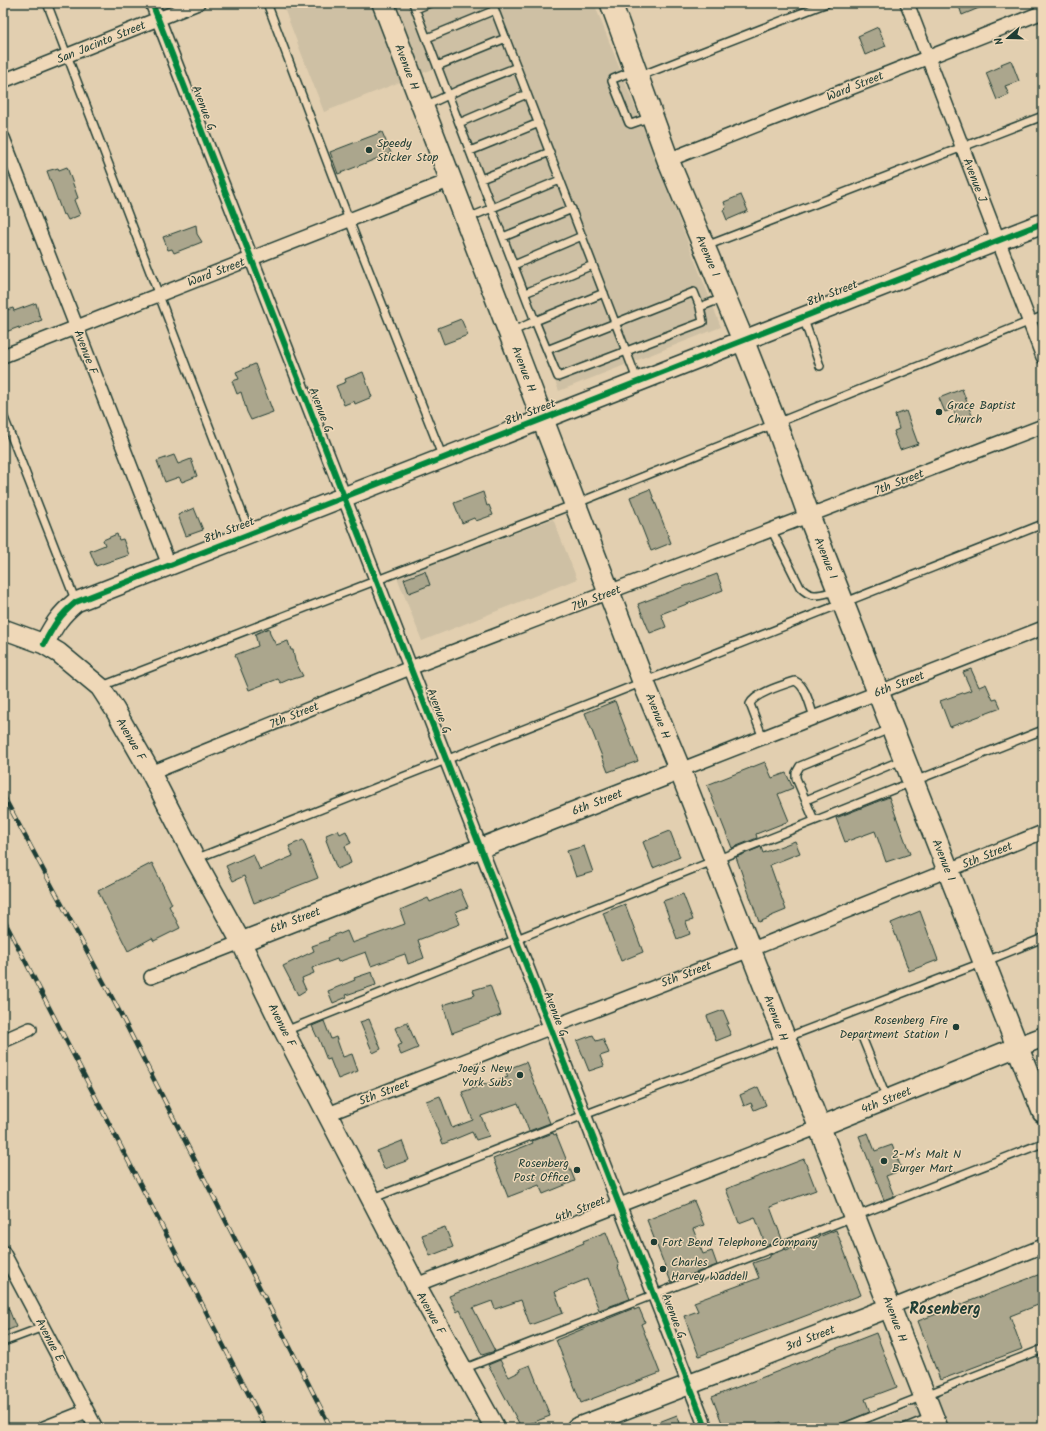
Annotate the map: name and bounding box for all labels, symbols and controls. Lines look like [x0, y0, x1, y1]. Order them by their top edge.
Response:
street label: San Jacinto Street [54, 16, 149, 69]
north arrow [988, 18, 1028, 58]
text: N [990, 35, 1009, 47]
street label: Avenue H [389, 41, 424, 93]
street label: Ward Street [824, 66, 887, 107]
street label: Avenue G [186, 83, 221, 134]
place label: Speedy Sticker Stop [377, 134, 438, 167]
marker: Speedy Sticker Stop [364, 145, 374, 155]
street label: Avenue J [957, 155, 992, 205]
street label: Avenue I [690, 232, 725, 280]
street label: Ward Street [185, 253, 248, 292]
street label: 8th Street [804, 275, 861, 312]
street label: Avenue F [68, 327, 103, 379]
street label: Avenue H [506, 343, 541, 395]
street label: Avenue G [303, 385, 338, 436]
street label: 8th Street [502, 394, 559, 431]
place label: Grace Baptist Church [947, 396, 1016, 429]
marker: Grace Baptist Church [934, 407, 944, 417]
street label: 7th Street [872, 464, 927, 501]
street label: 8th Street [201, 512, 258, 549]
street label: Avenue I [809, 534, 843, 582]
street label: 7th Street [569, 580, 624, 617]
street label: 6th Street [871, 666, 928, 703]
street label: Avenue G [421, 686, 456, 737]
street label: Avenue H [640, 690, 675, 742]
street label: 7th Street [267, 697, 322, 734]
street label: Avenue F [111, 714, 151, 766]
street label: 6th Street [569, 784, 626, 821]
street label: Avenue I [927, 836, 961, 884]
street label: 5th Street [959, 837, 1016, 874]
street label: 6th Street [267, 902, 324, 939]
street label: 5th Street [658, 956, 715, 993]
street label: Avenue G [538, 989, 573, 1040]
street label: Avenue H [758, 992, 793, 1044]
street label: Avenue F [263, 1000, 301, 1052]
place label: Rosenberg Fire Department Station 1 [840, 1011, 949, 1044]
marker: Rosenberg Fire Department Station 1 [951, 1022, 961, 1032]
place label: Joey's New York Subs [457, 1059, 513, 1092]
marker: Joey's New York Subs [515, 1070, 525, 1080]
street label: 5th Street [356, 1074, 413, 1111]
street label: 4th Street [858, 1082, 915, 1119]
place label: 2-M's Malt N Burger Mart [892, 1145, 961, 1178]
place label: Rosenberg Post Office [514, 1154, 570, 1187]
marker: 2-M's Malt N Burger Mart [879, 1156, 889, 1166]
marker: Rosenberg Post Office [572, 1165, 582, 1175]
street label: 4th Street [552, 1191, 609, 1228]
place label: Fort Bend Telephone Company [662, 1233, 818, 1252]
marker: Fort Bend Telephone Company [649, 1237, 659, 1247]
place label: Charles Harvey Waddell [671, 1253, 748, 1286]
marker: Charles Harvey Waddell [658, 1264, 668, 1274]
street label: Avenue F [411, 1288, 451, 1340]
street label: Avenue G [656, 1291, 691, 1342]
street label: Avenue H [877, 1293, 912, 1345]
district label: Rosenberg [909, 1297, 981, 1322]
street label: Avenue E [30, 1315, 69, 1366]
street label: 3rd Street [782, 1320, 838, 1357]

